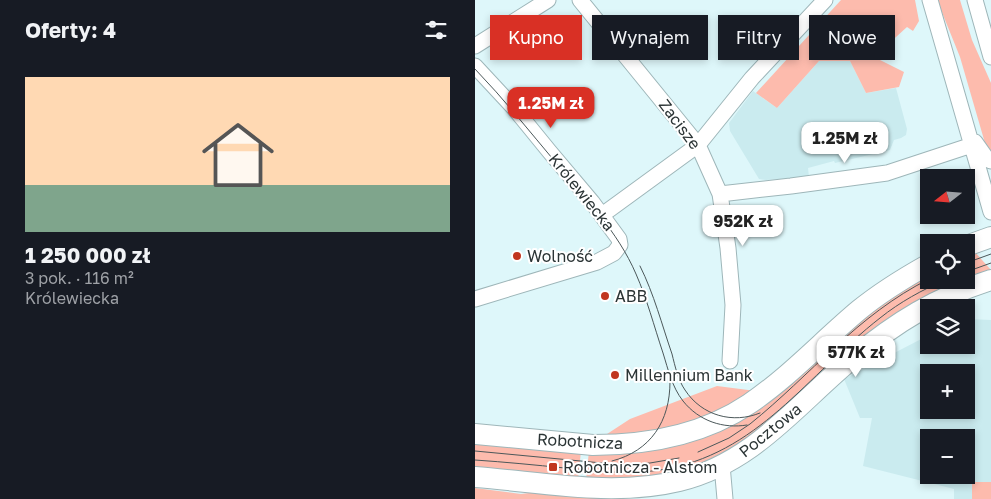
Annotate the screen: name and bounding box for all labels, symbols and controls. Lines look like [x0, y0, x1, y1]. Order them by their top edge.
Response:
chip: Kupno [490, 15, 582, 60]
chip: Wynajem [592, 15, 708, 60]
chip: Filtry [718, 15, 799, 60]
chip: Nowe [809, 15, 895, 60]
icon: filters [422, 16, 450, 44]
text: Oferty: 4 [25, 17, 116, 43]
pin: 1.25M zł [499, 86, 603, 129]
text: 1.25M zł [518, 93, 584, 113]
street label: Zacisze [655, 95, 705, 153]
icon: home [193, 110, 283, 200]
pin: 1.25M zł [793, 121, 897, 164]
text: 1.25M zł [812, 128, 878, 148]
street label: Królewiecka [545, 149, 619, 235]
north arrow [920, 169, 975, 224]
map controls [920, 169, 975, 484]
pin: 952K zł [697, 204, 789, 247]
text: 952K zł [713, 211, 773, 231]
button: locate [920, 234, 975, 289]
text: 1 250 000 zł [25, 242, 150, 268]
place label: Wolność [527, 246, 593, 266]
marker: Wolność [511, 250, 523, 262]
text: 3 pok. · 116 m² [25, 268, 134, 288]
place label: ABB [615, 286, 647, 306]
text: Królewiecka [25, 288, 119, 308]
marker: ABB [599, 290, 611, 302]
button: layers [920, 299, 975, 354]
pin: 577K zł [810, 336, 902, 378]
text: 577K zł [828, 342, 884, 362]
button: + [920, 364, 975, 419]
place label: Millennium Bank [625, 365, 753, 385]
marker: Millennium Bank [609, 369, 621, 381]
street label: Pocztowa [735, 399, 805, 461]
street label: Robotnicza [536, 429, 624, 453]
button: − [920, 429, 975, 484]
place label: Robotnicza - Alstom [563, 457, 717, 477]
marker: Robotnicza - Alstom [547, 461, 559, 473]

